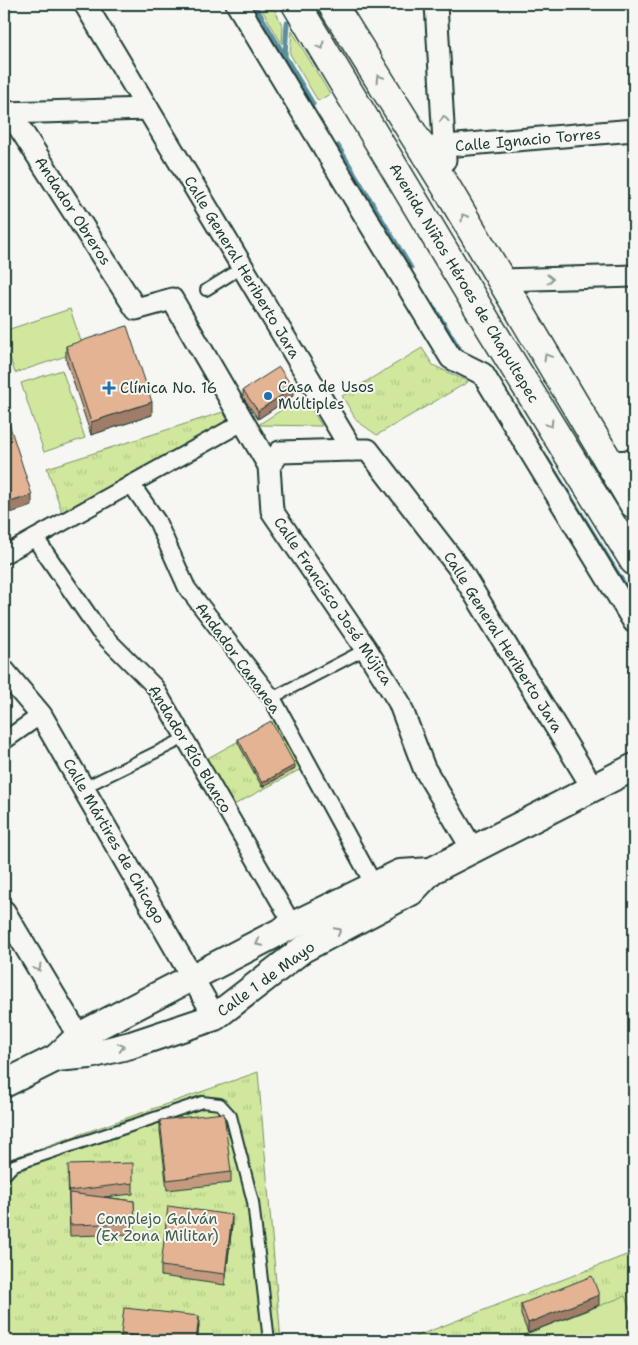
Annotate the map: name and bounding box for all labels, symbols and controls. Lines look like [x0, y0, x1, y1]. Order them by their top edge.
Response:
one-way arrow [315, 40, 325, 49]
one-way arrow [375, 75, 385, 84]
one-way arrow [438, 115, 449, 123]
street label: Calle Ignacio Torres [454, 124, 602, 156]
street label: Andador Obreros [30, 153, 116, 269]
street label: Avenida Niños Héroes de Chapultepec [384, 160, 544, 406]
street label: Calle General Heriberto Jara [179, 172, 305, 363]
one-way arrow [460, 213, 470, 222]
one-way arrow [546, 273, 554, 284]
one-way arrow [543, 353, 553, 362]
place label: Casa de Usos Múltiples [278, 377, 374, 414]
place label: Clínica No. 16 [120, 378, 217, 398]
marker: Clínica No. 16 [102, 381, 116, 395]
marker: Casa de Usos Múltiples [262, 390, 274, 402]
one-way arrow [544, 419, 553, 428]
street label: Calle Francisco José Mújica [269, 513, 397, 690]
street label: Calle General Heriberto Jara [439, 548, 567, 737]
street label: Andador Cananea [191, 598, 285, 718]
street label: Andador Río Blanco [144, 681, 236, 817]
street label: Calle Mártires de Chicago [58, 755, 170, 927]
one-way arrow [333, 927, 342, 937]
street label: Calle 1 de Mayo [213, 937, 319, 1021]
one-way arrow [255, 937, 264, 947]
one-way arrow [31, 962, 41, 971]
one-way arrow [116, 1042, 125, 1053]
park label: Complejo Galván (Ex Zona Militar) [95, 1209, 219, 1246]

